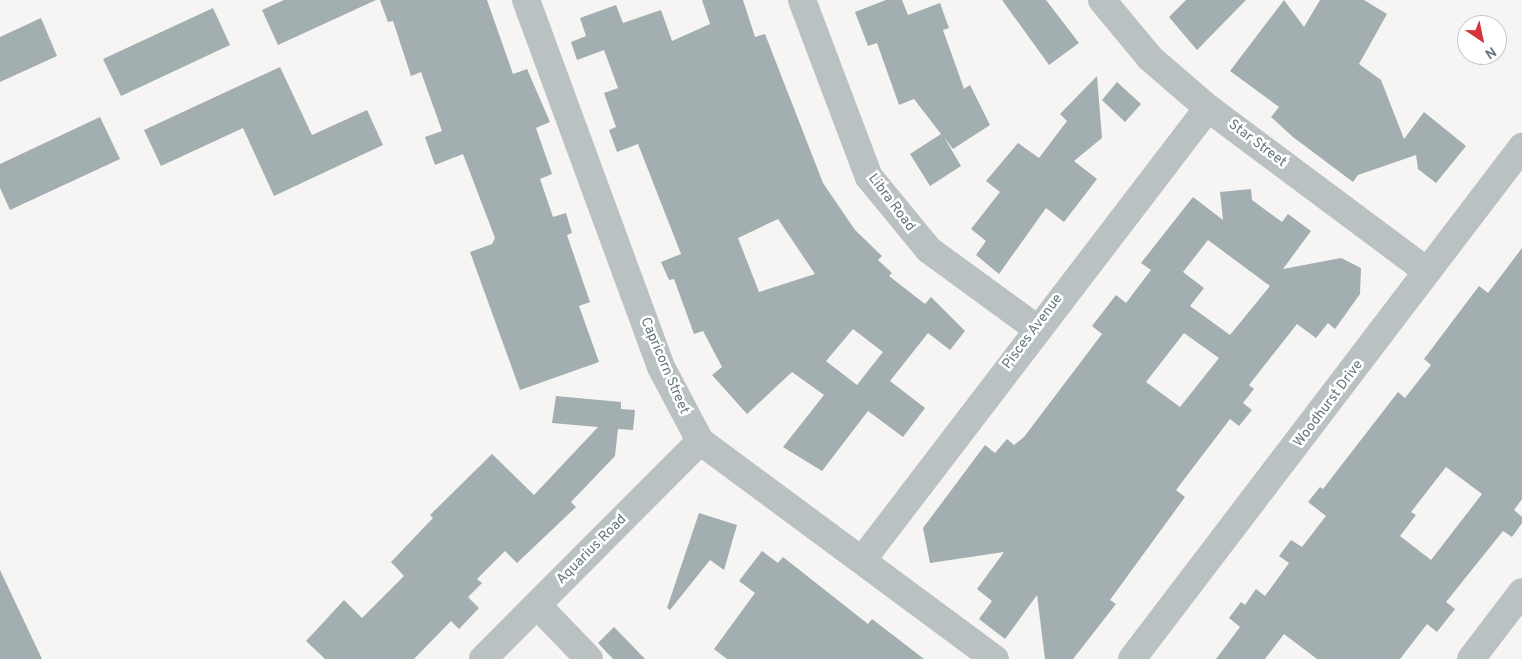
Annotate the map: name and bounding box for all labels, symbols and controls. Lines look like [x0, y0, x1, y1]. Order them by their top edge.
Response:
north arrow [1457, 15, 1507, 65]
text: N [1481, 42, 1499, 62]
street label: Star Street [1225, 117, 1289, 171]
street label: Libra Road [864, 171, 918, 235]
street label: Pisces Avenue [999, 291, 1067, 373]
street label: Capricorn Street [636, 315, 692, 417]
street label: Woodhurst Drive [1291, 357, 1367, 451]
street label: Aquarius Road [554, 512, 630, 588]

